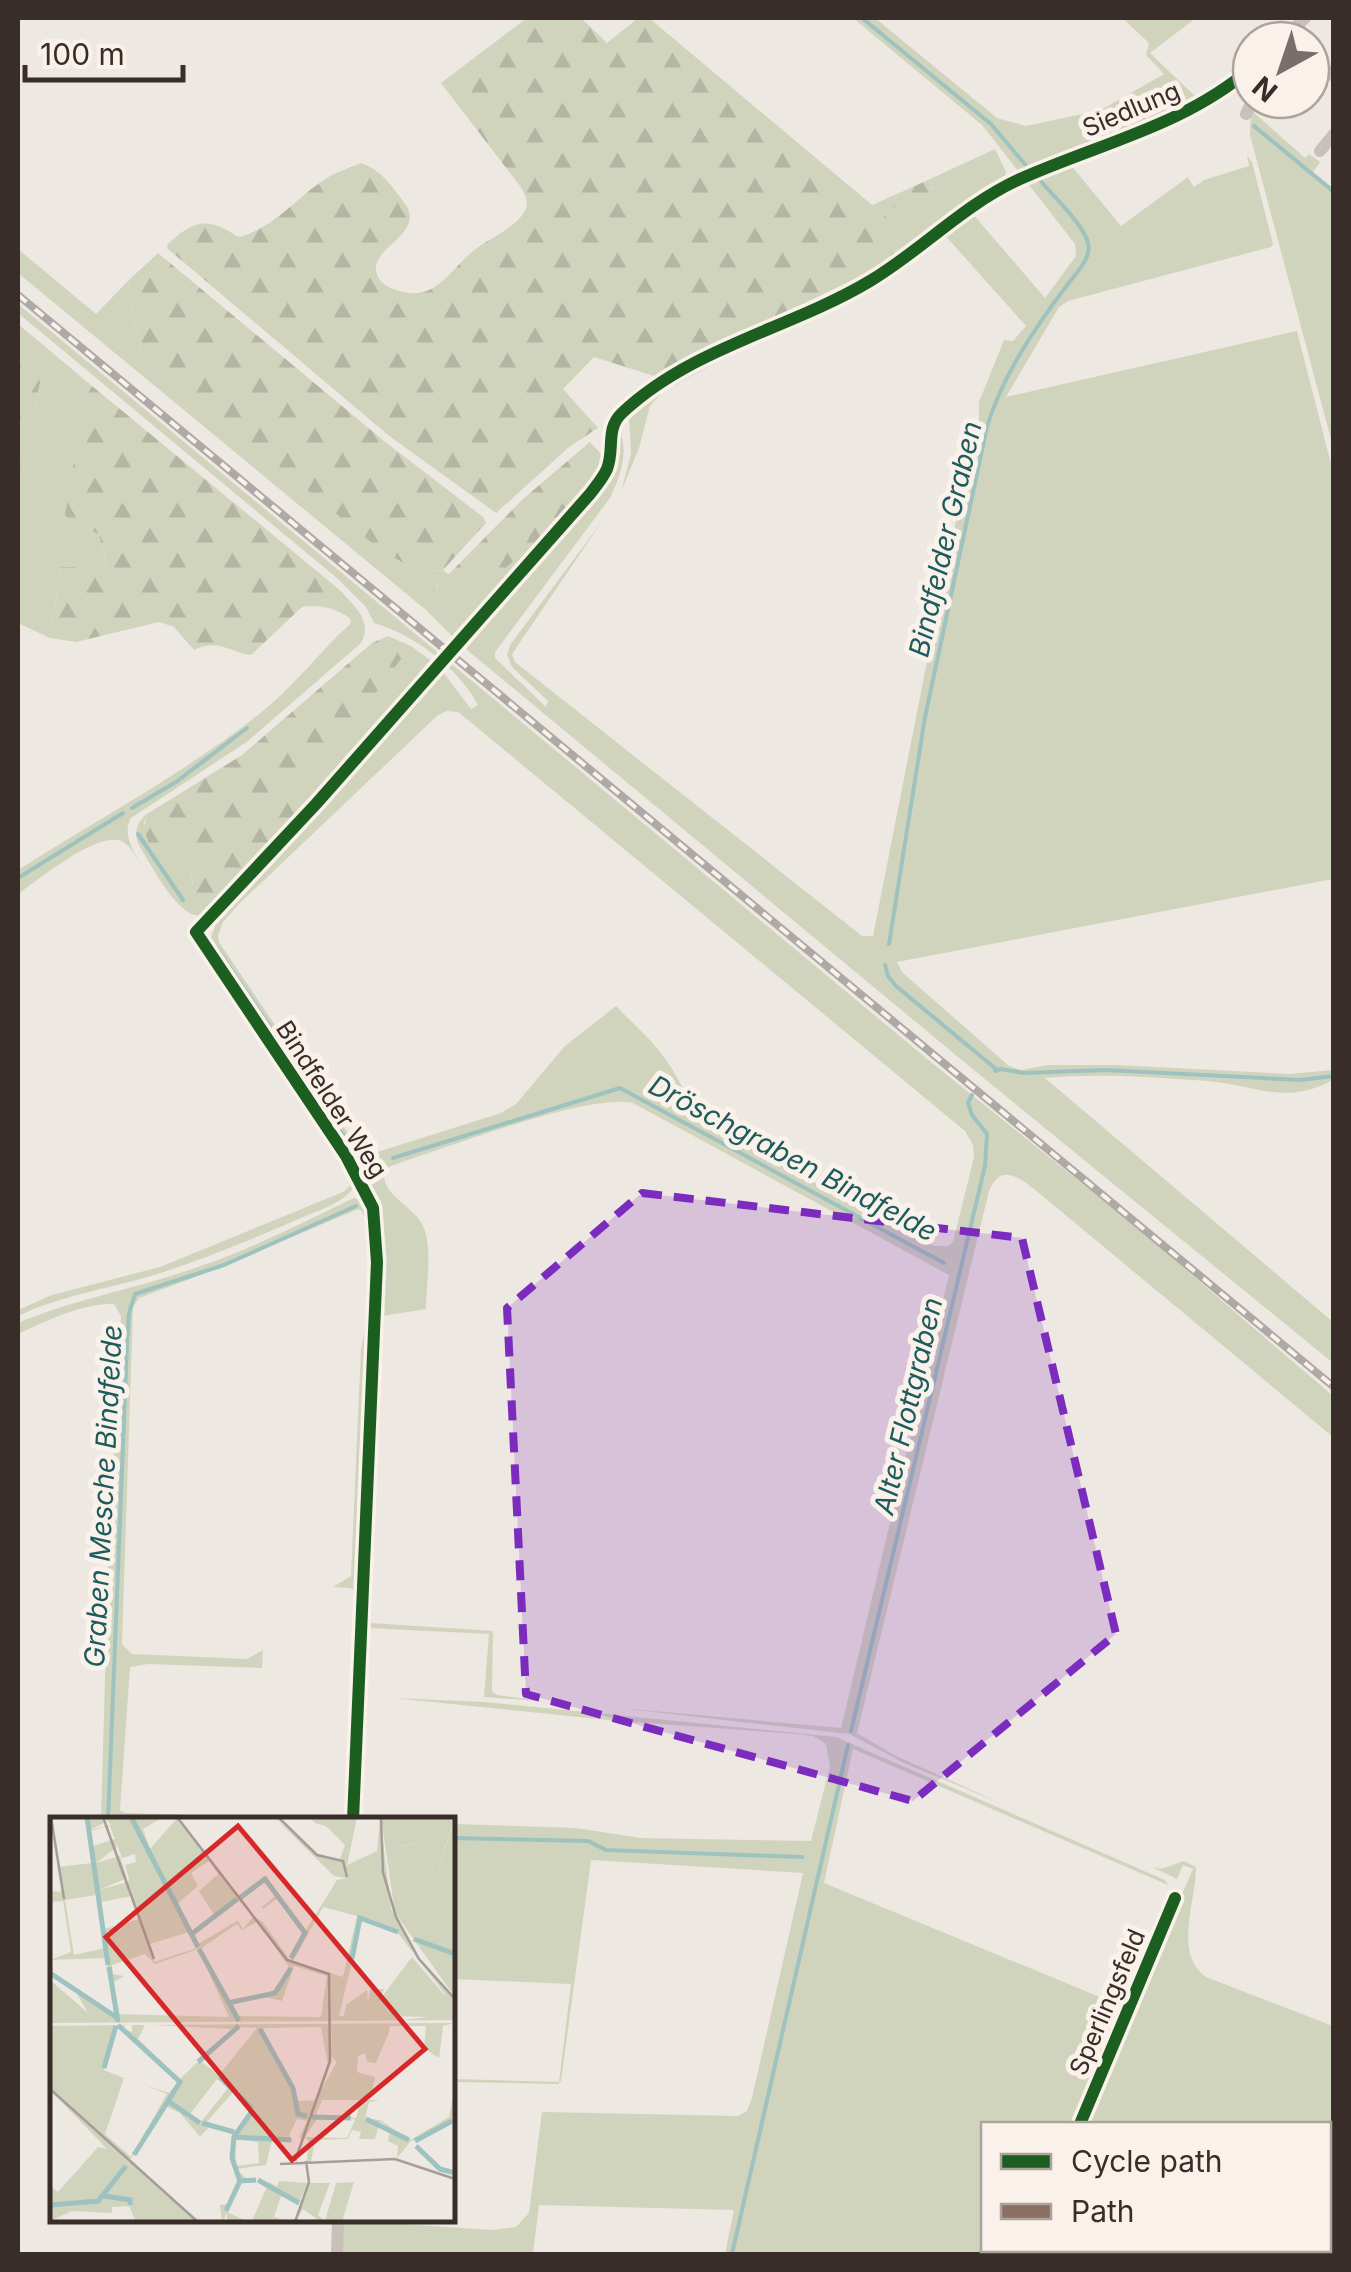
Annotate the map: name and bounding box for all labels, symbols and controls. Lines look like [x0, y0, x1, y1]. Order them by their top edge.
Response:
scale bar [25, 20, 182, 82]
north arrow [1231, 20, 1331, 120]
text: 100 m [40, 36, 125, 72]
text: N [1246, 69, 1284, 109]
street label: Siedlung [1078, 75, 1184, 143]
water label: Bindfelder Graben [901, 418, 989, 660]
street label: Bindfelder Weg [270, 1015, 394, 1183]
water label: Dröschgraben Bindfelde [643, 1068, 943, 1248]
water label: Alter Flottgraben [866, 1294, 950, 1519]
water label: Graben Mesche Bindfelde [77, 1324, 129, 1668]
inset map [50, 1817, 455, 2222]
street label: Sperlingsfeld [1063, 1925, 1151, 2079]
legend [981, 2122, 1331, 2252]
text: Cycle path [1071, 2143, 1223, 2179]
text: Path [1071, 2193, 1135, 2229]

